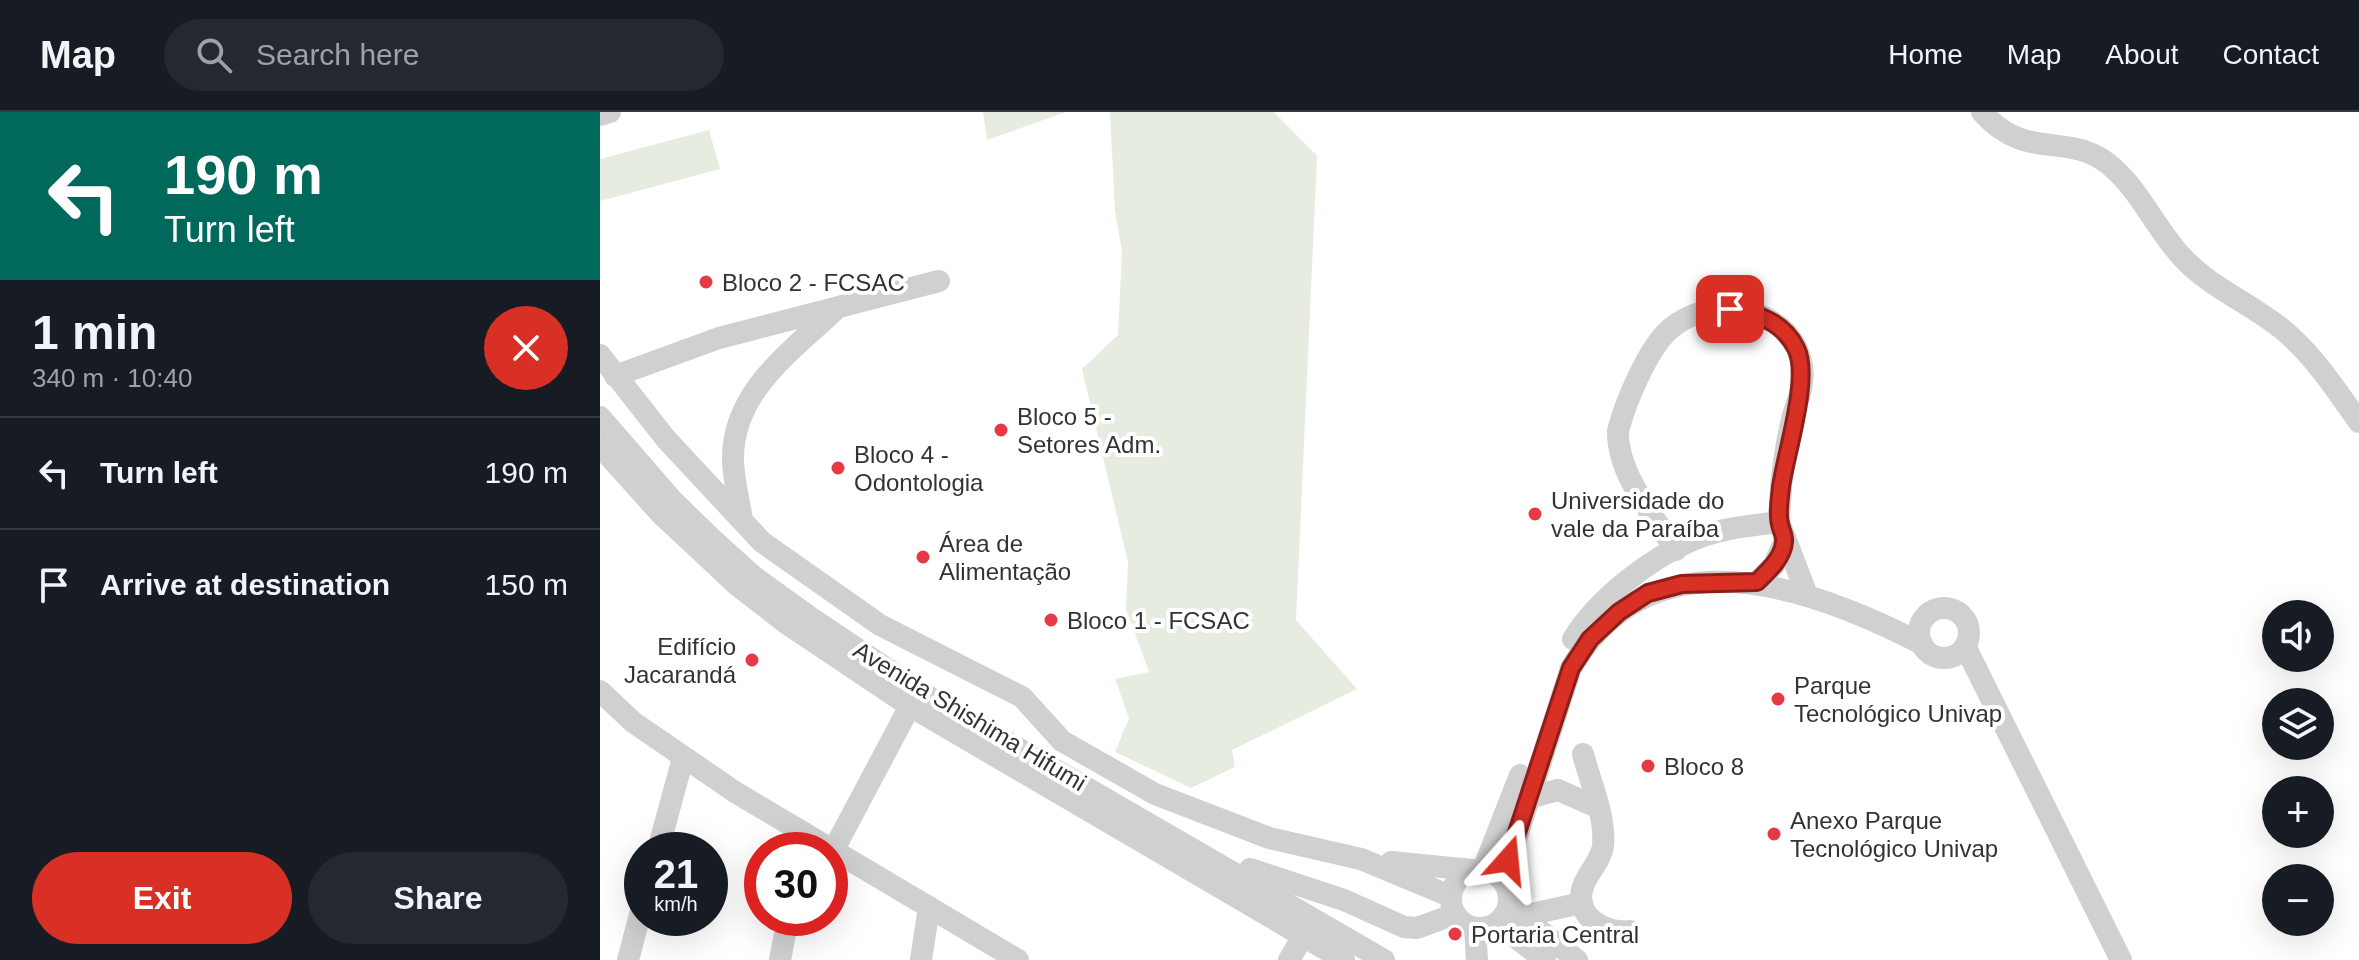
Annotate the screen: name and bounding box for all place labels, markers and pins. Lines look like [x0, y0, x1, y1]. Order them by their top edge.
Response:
place label: Bloco 2 - FCSAC [722, 269, 905, 296]
marker: Bloco 2 - FCSAC [697, 273, 715, 291]
pin [1696, 275, 1764, 343]
place label: Bloco 5 - Setores Adm. [1017, 403, 1161, 458]
marker: Bloco 5 - Setores Adm. [992, 421, 1010, 439]
place label: Bloco 4 - Odontologia [854, 441, 984, 496]
marker: Bloco 4 - Odontologia [829, 459, 847, 477]
place label: Universidade do vale da Paraíba [1551, 487, 1724, 542]
marker: Universidade do vale da Paraíba [1526, 505, 1544, 523]
place label: Área de Alimentação [939, 530, 1071, 585]
marker: Área de Alimentação [914, 548, 932, 566]
place label: Bloco 1 - FCSAC [1067, 607, 1250, 634]
marker: Bloco 1 - FCSAC [1042, 611, 1060, 629]
place label: Edifício Jacarandá [624, 633, 737, 688]
marker: Edifício Jacarandá [743, 651, 761, 669]
place label: Parque Tecnológico Univap [1794, 672, 2002, 727]
marker: Parque Tecnológico Univap [1769, 690, 1787, 708]
place label: Bloco 8 [1664, 753, 1744, 780]
marker: Bloco 8 [1639, 757, 1657, 775]
place label: Anexo Parque Tecnológico Univap [1790, 807, 1998, 862]
marker: Anexo Parque Tecnológico Univap [1765, 825, 1783, 843]
place label: Portaria Central [1471, 921, 1639, 948]
marker: Portaria Central [1446, 925, 1464, 943]

